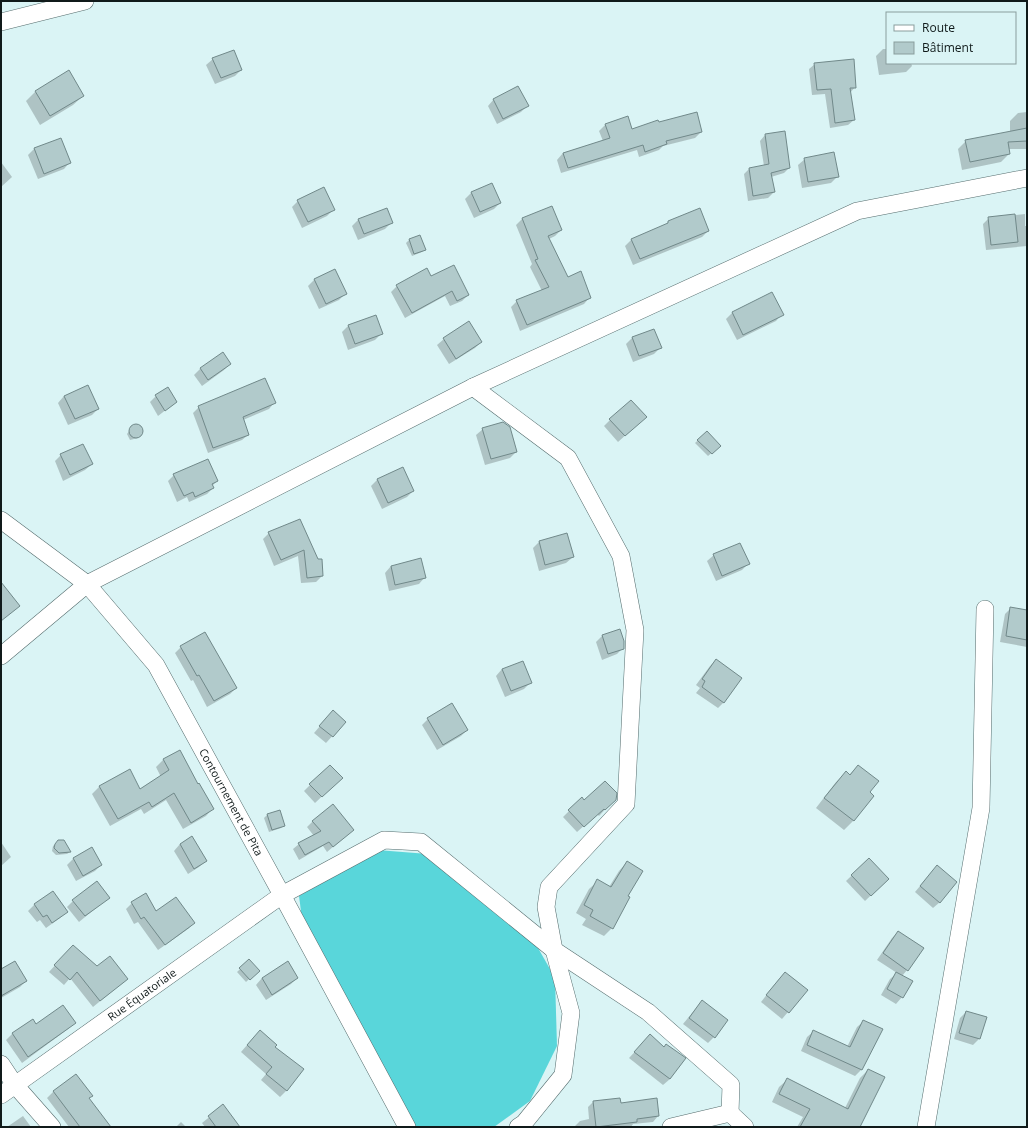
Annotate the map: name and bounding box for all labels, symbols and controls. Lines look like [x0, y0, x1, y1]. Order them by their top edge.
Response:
legend [886, 12, 1016, 64]
text: Route [922, 19, 955, 36]
text: Bâtiment [922, 39, 973, 56]
street label: Contournement de Pita [196, 746, 267, 858]
street label: Rue Équatoriale [104, 965, 179, 1024]

